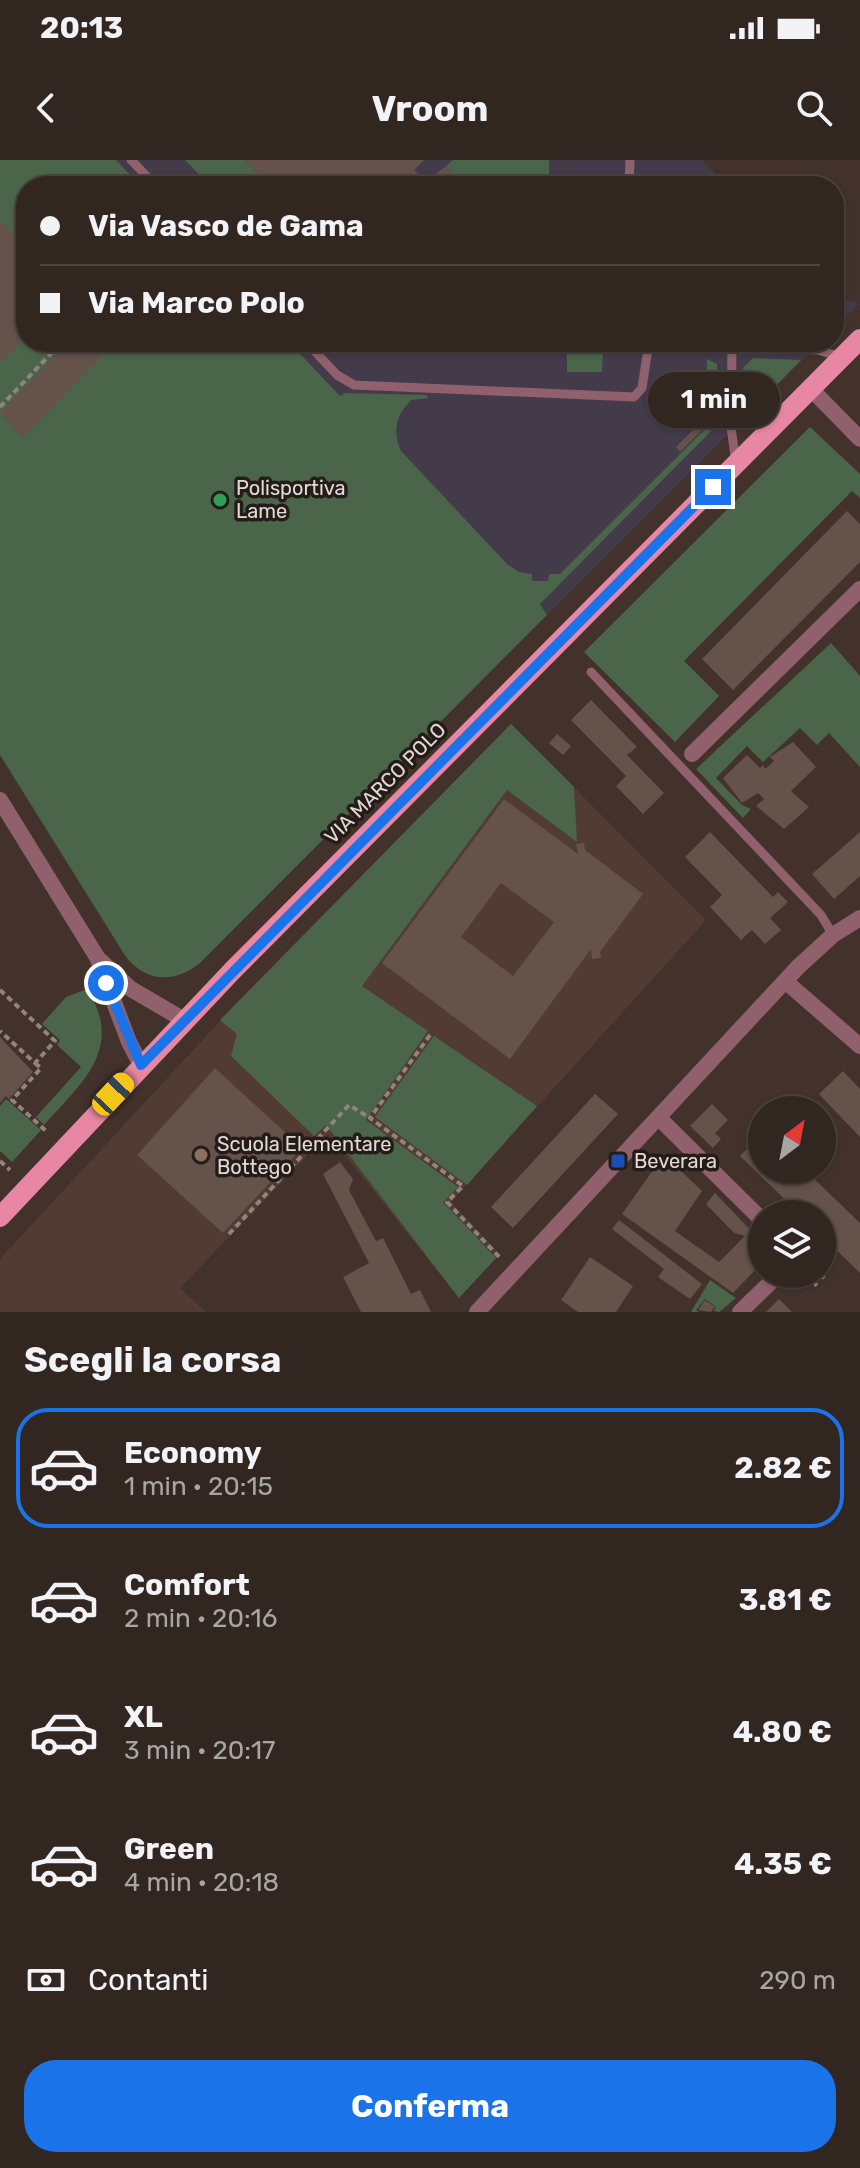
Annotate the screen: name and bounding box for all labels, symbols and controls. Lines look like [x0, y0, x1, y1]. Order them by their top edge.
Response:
text: 20:13 [40, 10, 123, 46]
icon: back [24, 86, 68, 130]
icon: search [792, 86, 836, 130]
text: Vroom [372, 87, 488, 130]
text: Via Vasco de Gama [88, 208, 364, 244]
text: Via Marco Polo [88, 285, 305, 321]
callout: 1 min [647, 371, 779, 427]
text: 1 min [681, 384, 747, 415]
route end [695, 469, 731, 505]
place label: Polisportiva Lame [236, 476, 345, 523]
marker: Polisportiva Lame [211, 491, 229, 509]
street label: VIA MARCO POLO [319, 717, 451, 849]
route start [88, 965, 124, 1001]
car [88, 1068, 138, 1120]
north arrow [748, 1096, 836, 1184]
map controls [748, 1096, 836, 1288]
place label: Scuola Elementare Bottego [217, 1132, 391, 1179]
marker: Scuola Elementare Bottego [192, 1146, 210, 1164]
place label: Beverara [634, 1149, 717, 1173]
marker: Beverara [609, 1152, 627, 1170]
button: layers [748, 1200, 836, 1288]
text: Scegli la corsa [24, 1338, 282, 1381]
icon: car [28, 1432, 100, 1504]
text: Economy [124, 1435, 262, 1471]
text: 2.82 € [734, 1450, 832, 1486]
text: 1 min · 20:15 [124, 1471, 273, 1502]
icon: car [28, 1564, 100, 1636]
text: Comfort [124, 1567, 250, 1603]
text: 3.81 € [739, 1582, 832, 1618]
text: 2 min · 20:16 [124, 1603, 277, 1634]
icon: car [28, 1696, 100, 1768]
text: XL [124, 1699, 163, 1735]
text: 4.80 € [733, 1714, 832, 1750]
text: 3 min · 20:17 [124, 1735, 275, 1766]
icon: car [28, 1828, 100, 1900]
text: Green [124, 1831, 214, 1867]
text: 4.35 € [734, 1846, 832, 1882]
text: 4 min · 20:18 [124, 1867, 279, 1898]
icon: cash [24, 1958, 68, 2002]
text: Contanti [88, 1962, 208, 1998]
text: 290 m [759, 1965, 836, 1996]
button: Conferma [24, 2060, 836, 2152]

